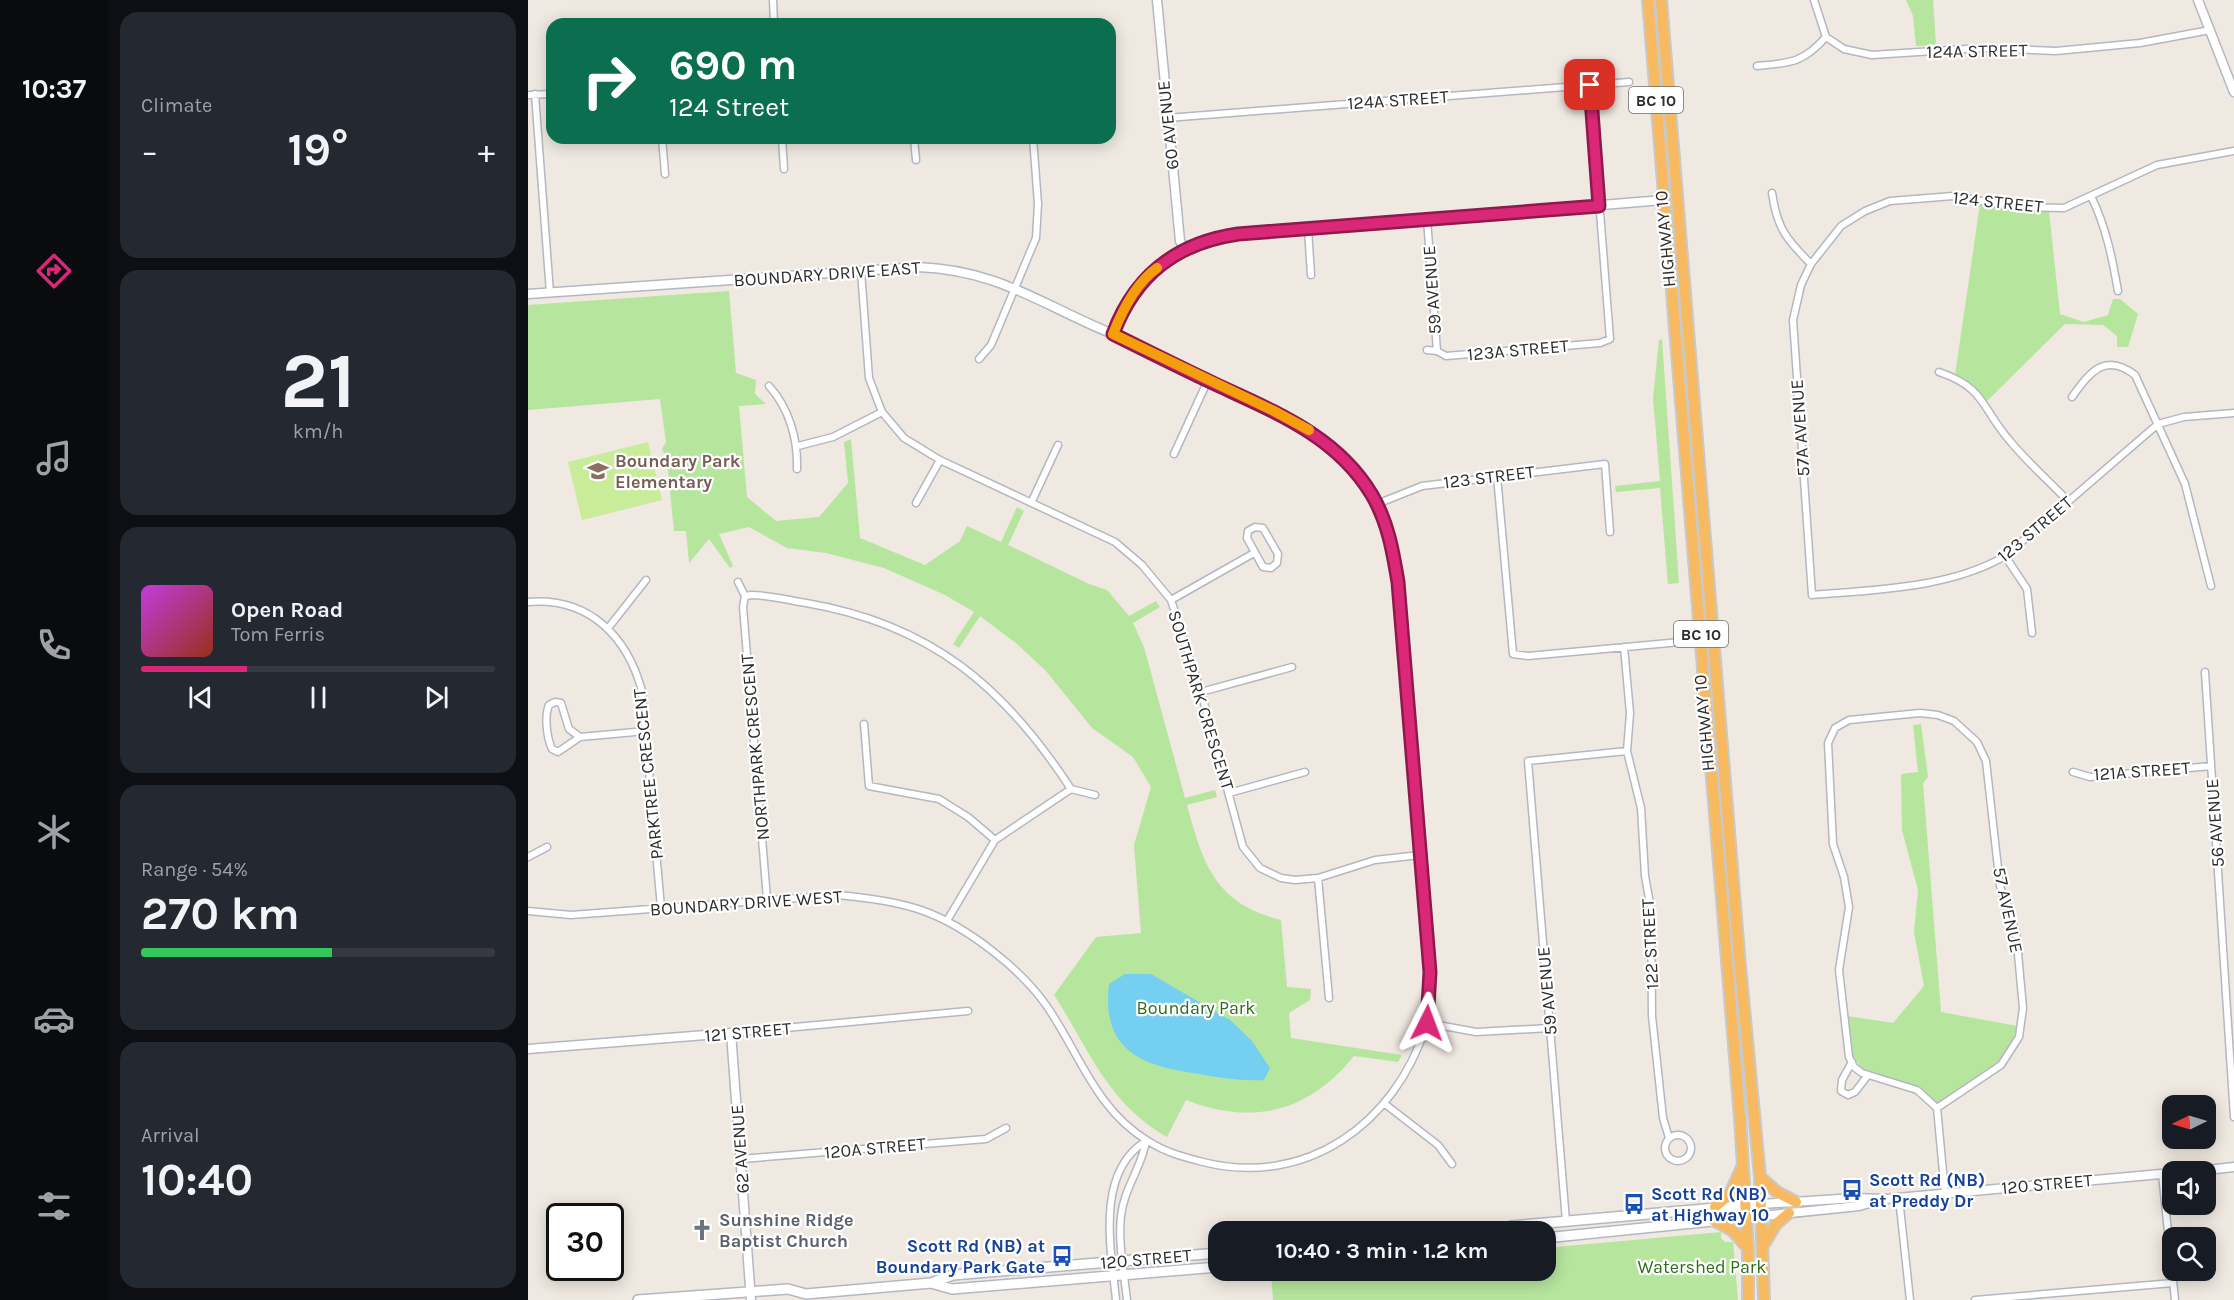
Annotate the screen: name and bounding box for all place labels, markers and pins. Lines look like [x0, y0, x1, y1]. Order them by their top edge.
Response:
pin [1564, 59, 1615, 110]
place label: Boundary Park Elementary [615, 450, 741, 493]
school or university icon: Boundary Park Elementary [586, 459, 610, 483]
place label: Scott Rd (NB) at Preddy Dr [1869, 1169, 1985, 1212]
bus stop icon: Scott Rd (NB) at Preddy Dr [1840, 1178, 1864, 1202]
place label: Scott Rd (NB) at Highway 10 [1651, 1183, 1769, 1226]
bus stop icon: Scott Rd (NB) at Highway 10 [1622, 1192, 1646, 1216]
place label: Sunshine Ridge Baptist Church [719, 1209, 853, 1252]
church icon: Sunshine Ridge Baptist Church [690, 1218, 714, 1242]
place label: Scott Rd (NB) at Boundary Park Gate [876, 1235, 1045, 1278]
bus stop icon: Scott Rd (NB) at Boundary Park Gate [1050, 1244, 1074, 1268]

